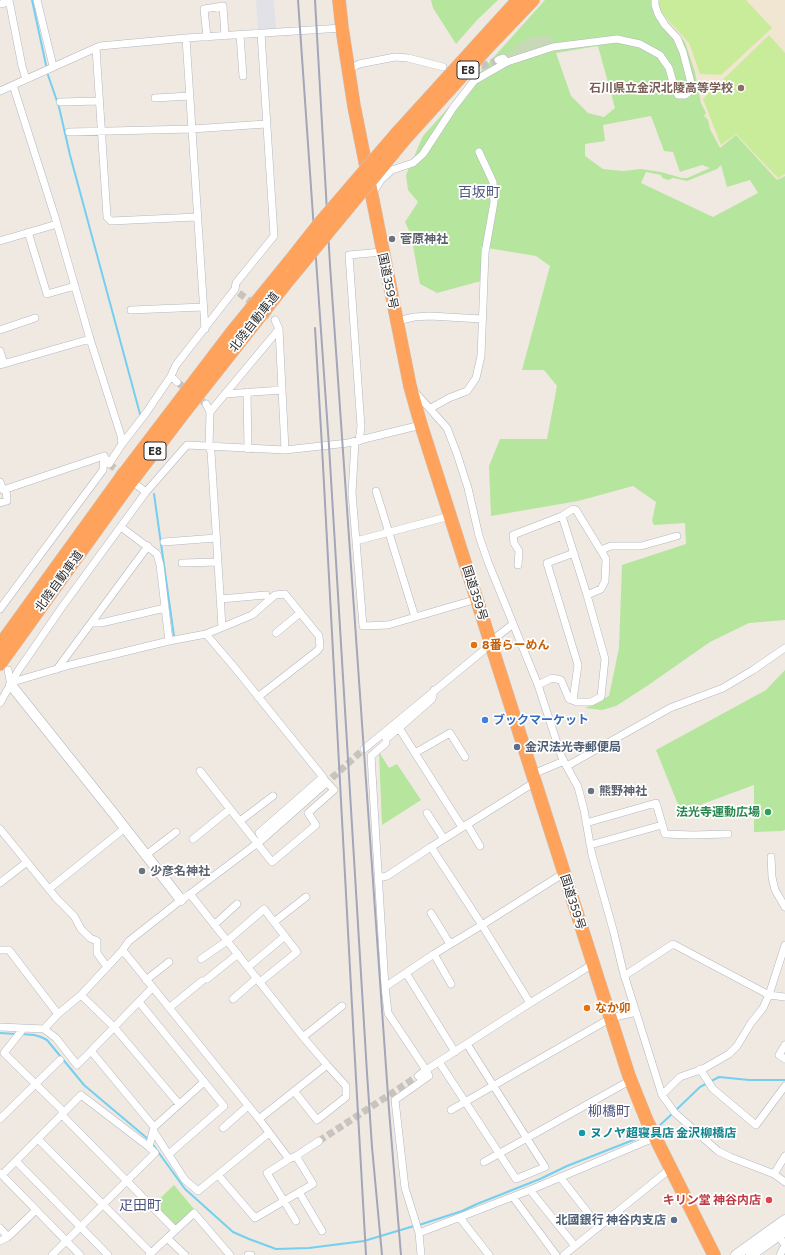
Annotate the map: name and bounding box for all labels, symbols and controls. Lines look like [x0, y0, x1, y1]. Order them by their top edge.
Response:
road number: E8 [457, 61, 479, 79]
place label: 石川県立金沢北陵高等学校 [589, 81, 733, 95]
marker: 石川県立金沢北陵高等学校 [736, 83, 746, 93]
district label: 百坂町 [458, 184, 500, 200]
place label: 菅原神社 [400, 232, 448, 246]
marker: 菅原神社 [387, 234, 397, 244]
street label: 国道359号 [375, 252, 401, 310]
street label: 北陸自動車道 [226, 289, 282, 355]
road number: E8 [144, 442, 166, 460]
street label: 北陸自動車道 [32, 548, 86, 614]
street label: 国道359号 [459, 564, 491, 622]
place label: 8番らーめん [482, 638, 549, 652]
marker: 8番らーめん [469, 640, 479, 650]
place label: ブックマーケット [493, 713, 589, 727]
marker: ブックマーケット [480, 715, 490, 725]
place label: 金沢法光寺郵便局 [525, 740, 621, 754]
marker: 金沢法光寺郵便局 [512, 742, 522, 752]
place label: 熊野神社 [599, 784, 647, 798]
marker: 熊野神社 [586, 786, 596, 796]
place label: 法光寺運動広場 [676, 805, 760, 819]
marker: 法光寺運動広場 [763, 807, 773, 817]
place label: 少彦名神社 [150, 864, 210, 878]
marker: 少彦名神社 [137, 866, 147, 876]
street label: 国道359号 [557, 873, 589, 931]
place label: なか卯 [595, 1001, 631, 1015]
marker: なか卯 [582, 1003, 592, 1013]
district label: 柳橋町 [588, 1103, 630, 1119]
place label: ヌノヤ超寝具店 金沢柳橋店 [590, 1126, 736, 1140]
marker: ヌノヤ超寝具店 金沢柳橋店 [577, 1128, 587, 1138]
place label: キリン堂 神谷内店 [663, 1193, 761, 1207]
marker: キリン堂 神谷内店 [764, 1195, 774, 1205]
district label: 疋田町 [119, 1197, 161, 1213]
place label: 北國銀行 神谷内支店 [556, 1213, 666, 1227]
marker: 北國銀行 神谷内支店 [669, 1215, 679, 1225]

